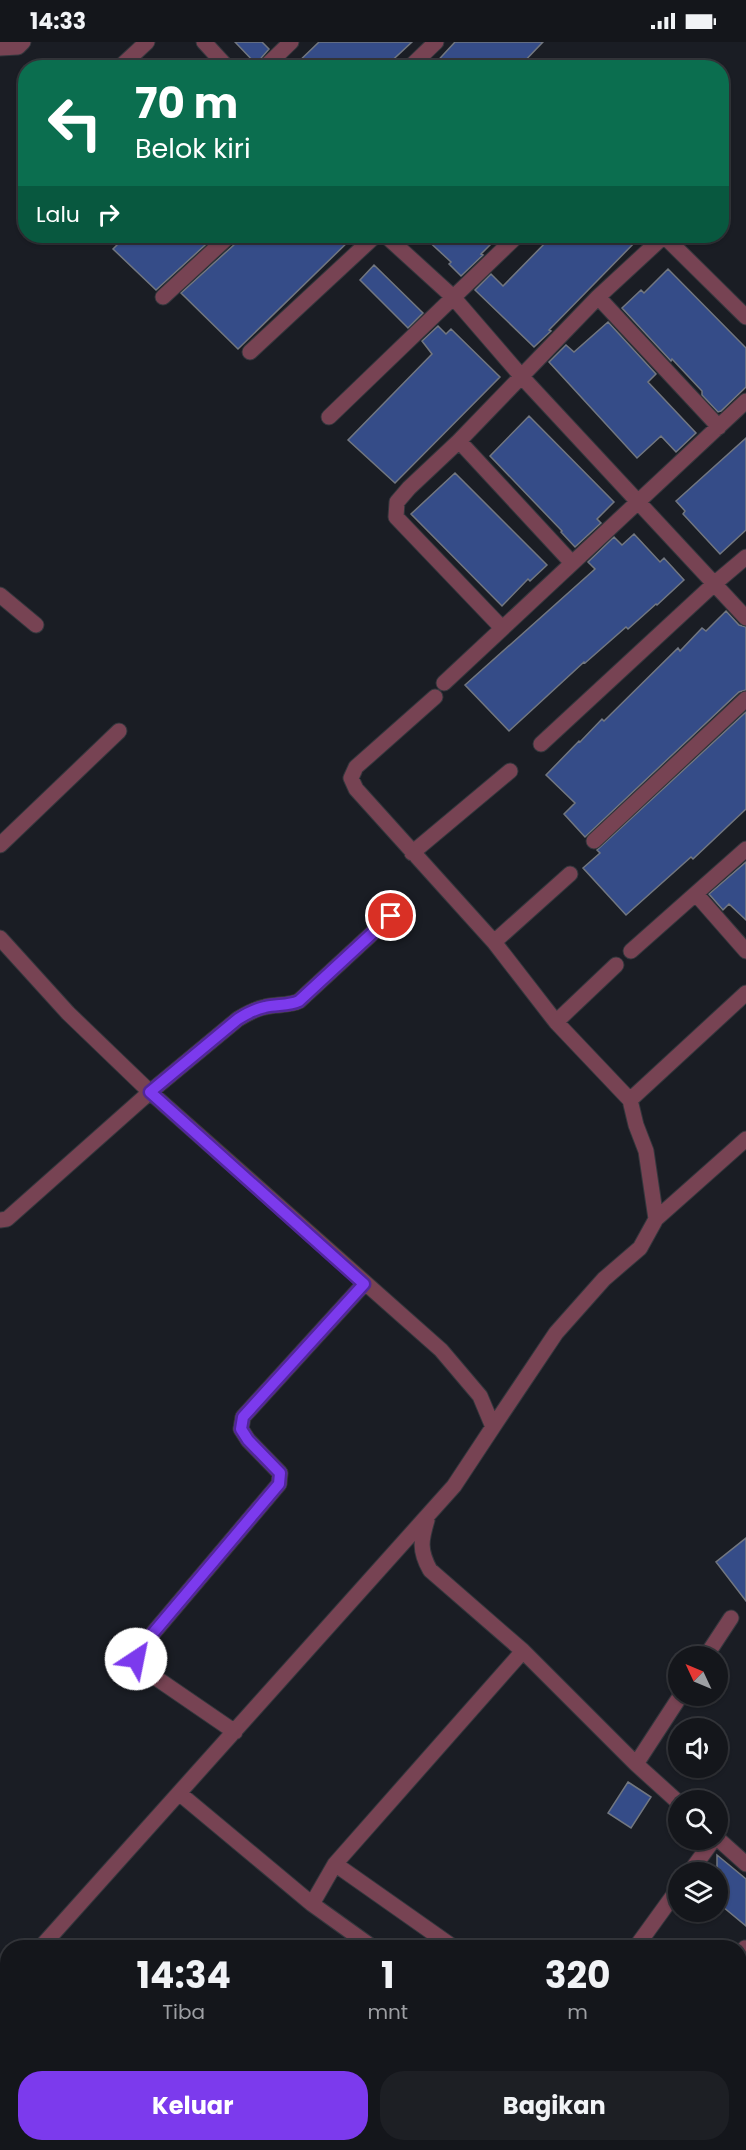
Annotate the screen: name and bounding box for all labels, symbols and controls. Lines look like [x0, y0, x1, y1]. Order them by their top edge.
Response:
text: 14:33 [30, 6, 86, 37]
text: 70 m [135, 74, 238, 133]
icon: left [36, 84, 114, 162]
text: Belok kiri [135, 130, 251, 167]
icon: right [92, 198, 125, 231]
text: Lalu [36, 199, 80, 230]
pin [365, 890, 416, 941]
icon: arrive [374, 899, 407, 932]
position arrow [104, 1627, 168, 1691]
north arrow [668, 1646, 728, 1706]
map controls [668, 1646, 728, 1922]
button: sound [668, 1718, 728, 1778]
button: search [668, 1790, 728, 1850]
button: layers [668, 1862, 728, 1922]
text: 14:34 [137, 1950, 231, 2001]
text: 1 [381, 1950, 395, 2001]
text: 320 [545, 1950, 610, 2001]
text: Tiba [162, 1998, 205, 2026]
text: mnt [367, 1998, 408, 2026]
text: m [567, 1998, 588, 2026]
button: Keluar [18, 2071, 368, 2140]
button: Bagikan [380, 2071, 729, 2140]

